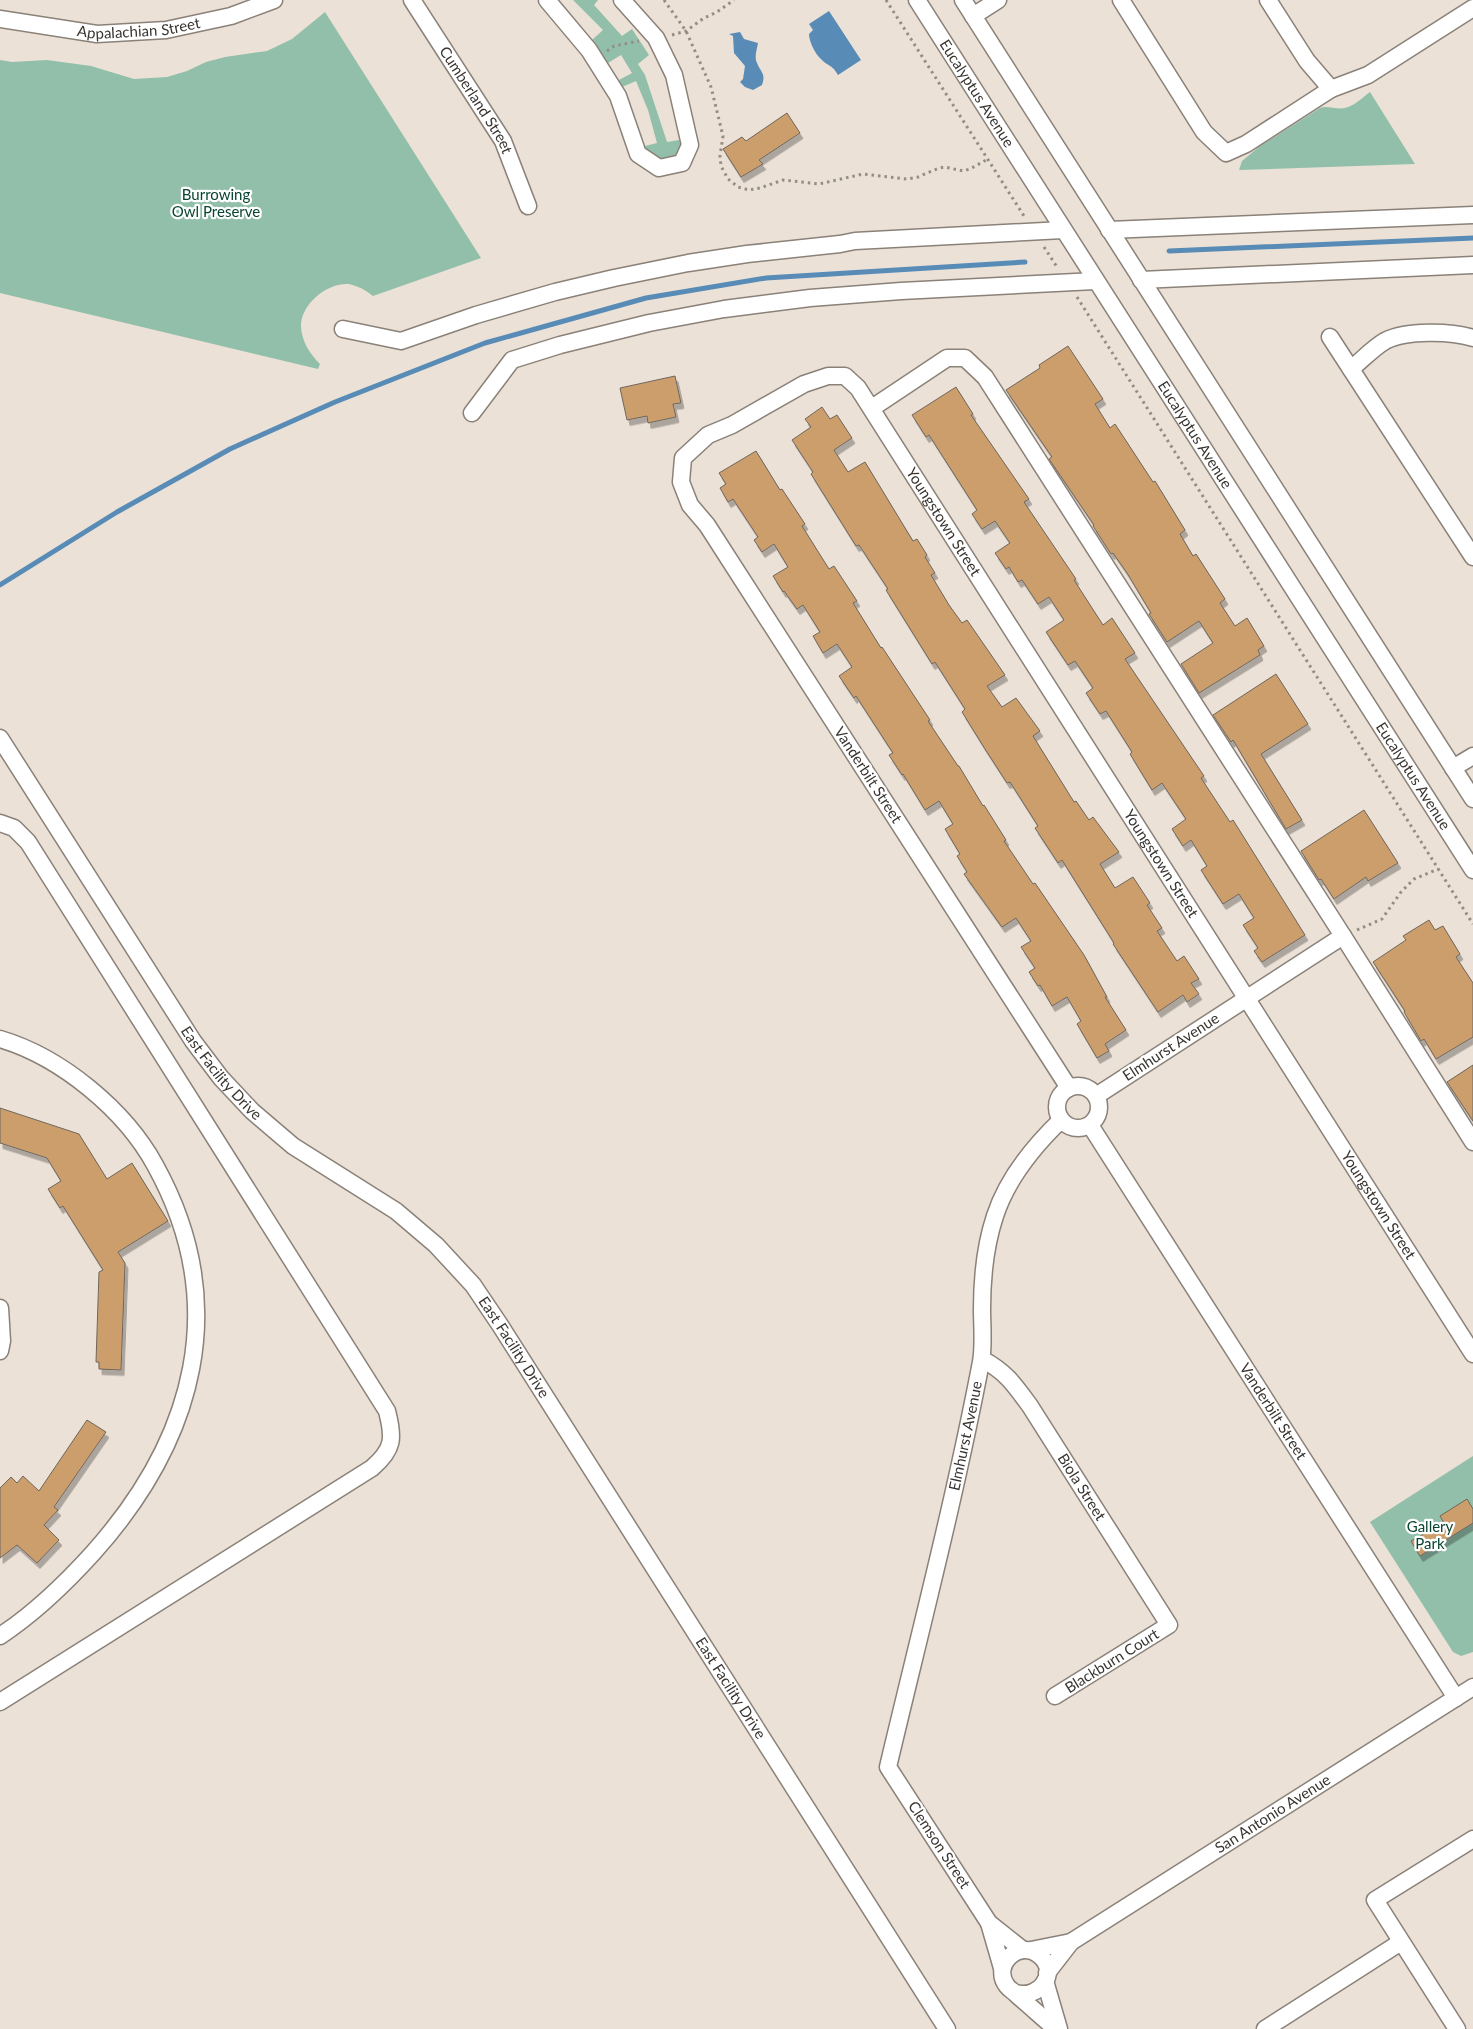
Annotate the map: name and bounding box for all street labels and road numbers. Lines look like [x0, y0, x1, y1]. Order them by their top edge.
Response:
street label: Appalachian Street [76, 13, 202, 42]
street label: Eucalyptus Avenue [937, 36, 1019, 150]
street label: Cumberland Street [436, 43, 517, 157]
street label: Eucalyptus Avenue [1155, 377, 1237, 492]
street label: Youngstown Street [903, 464, 986, 579]
street label: Eucalyptus Avenue [1373, 718, 1455, 833]
street label: Vanderbilt Street [831, 723, 907, 826]
street label: Youngstown Street [1121, 806, 1203, 921]
street label: Elmhurst Avenue [1119, 1008, 1222, 1084]
street label: East Facility Drive [178, 1022, 266, 1123]
street label: Youngstown Street [1338, 1147, 1421, 1263]
street label: East Facility Drive [475, 1293, 554, 1401]
street label: Vanderbilt Street [1236, 1359, 1312, 1463]
street label: Elmhurst Avenue [944, 1379, 985, 1492]
street label: Biola Street [1054, 1450, 1111, 1524]
street label: Blackburn Court [1061, 1624, 1162, 1696]
street label: East Facility Drive [692, 1633, 770, 1742]
street label: San Antonio Avenue [1211, 1770, 1333, 1856]
street label: Clemson Street [905, 1797, 975, 1892]

